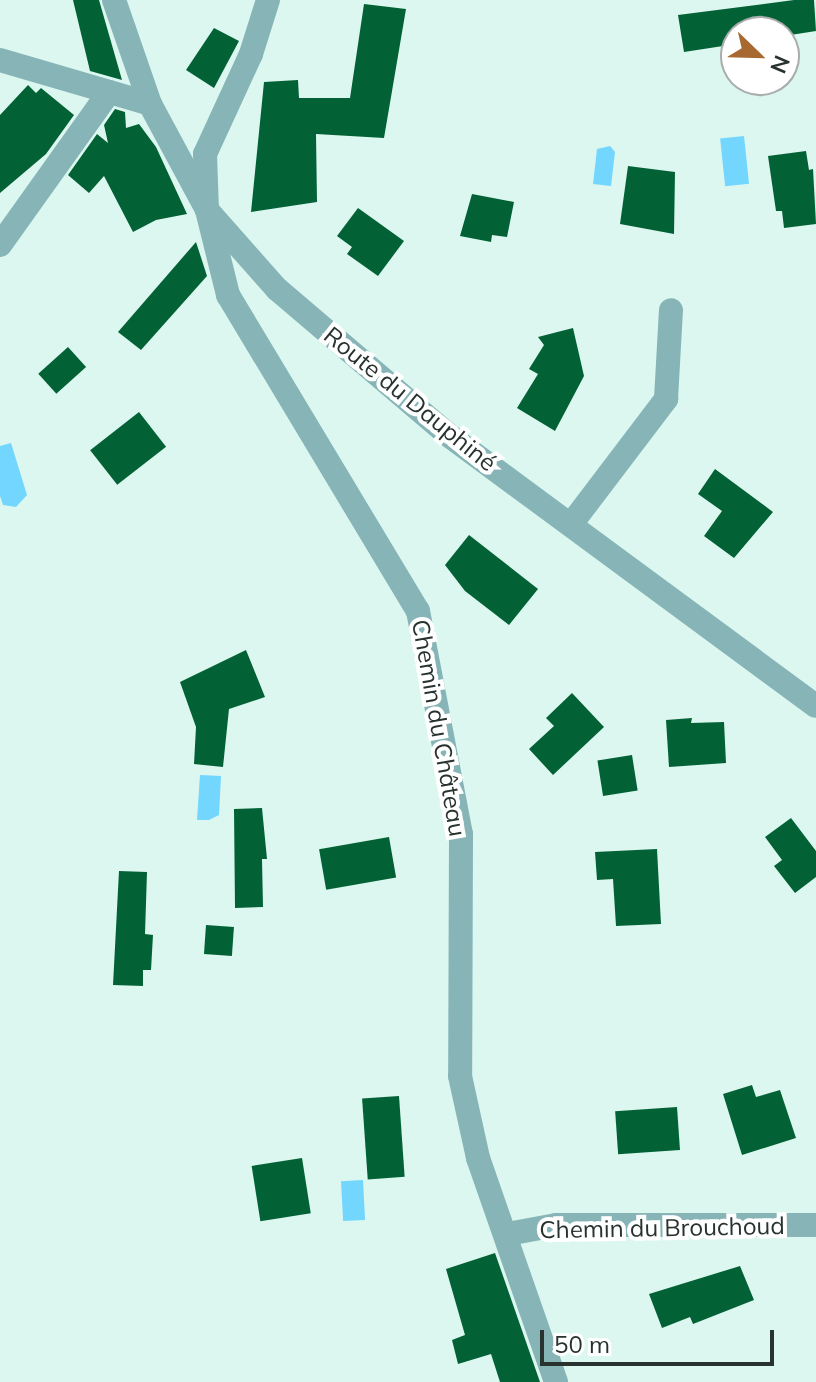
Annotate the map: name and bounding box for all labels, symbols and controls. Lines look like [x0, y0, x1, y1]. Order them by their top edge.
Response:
north arrow [720, 16, 800, 96]
text: N [764, 51, 796, 78]
street label: Route du Dauphiné [318, 321, 502, 477]
street label: Chemin du Château [406, 617, 472, 839]
street label: Chemin du Brouchoud [539, 1211, 785, 1245]
scale bar [544, 1314, 778, 1364]
text: 50 m [554, 1329, 610, 1359]

